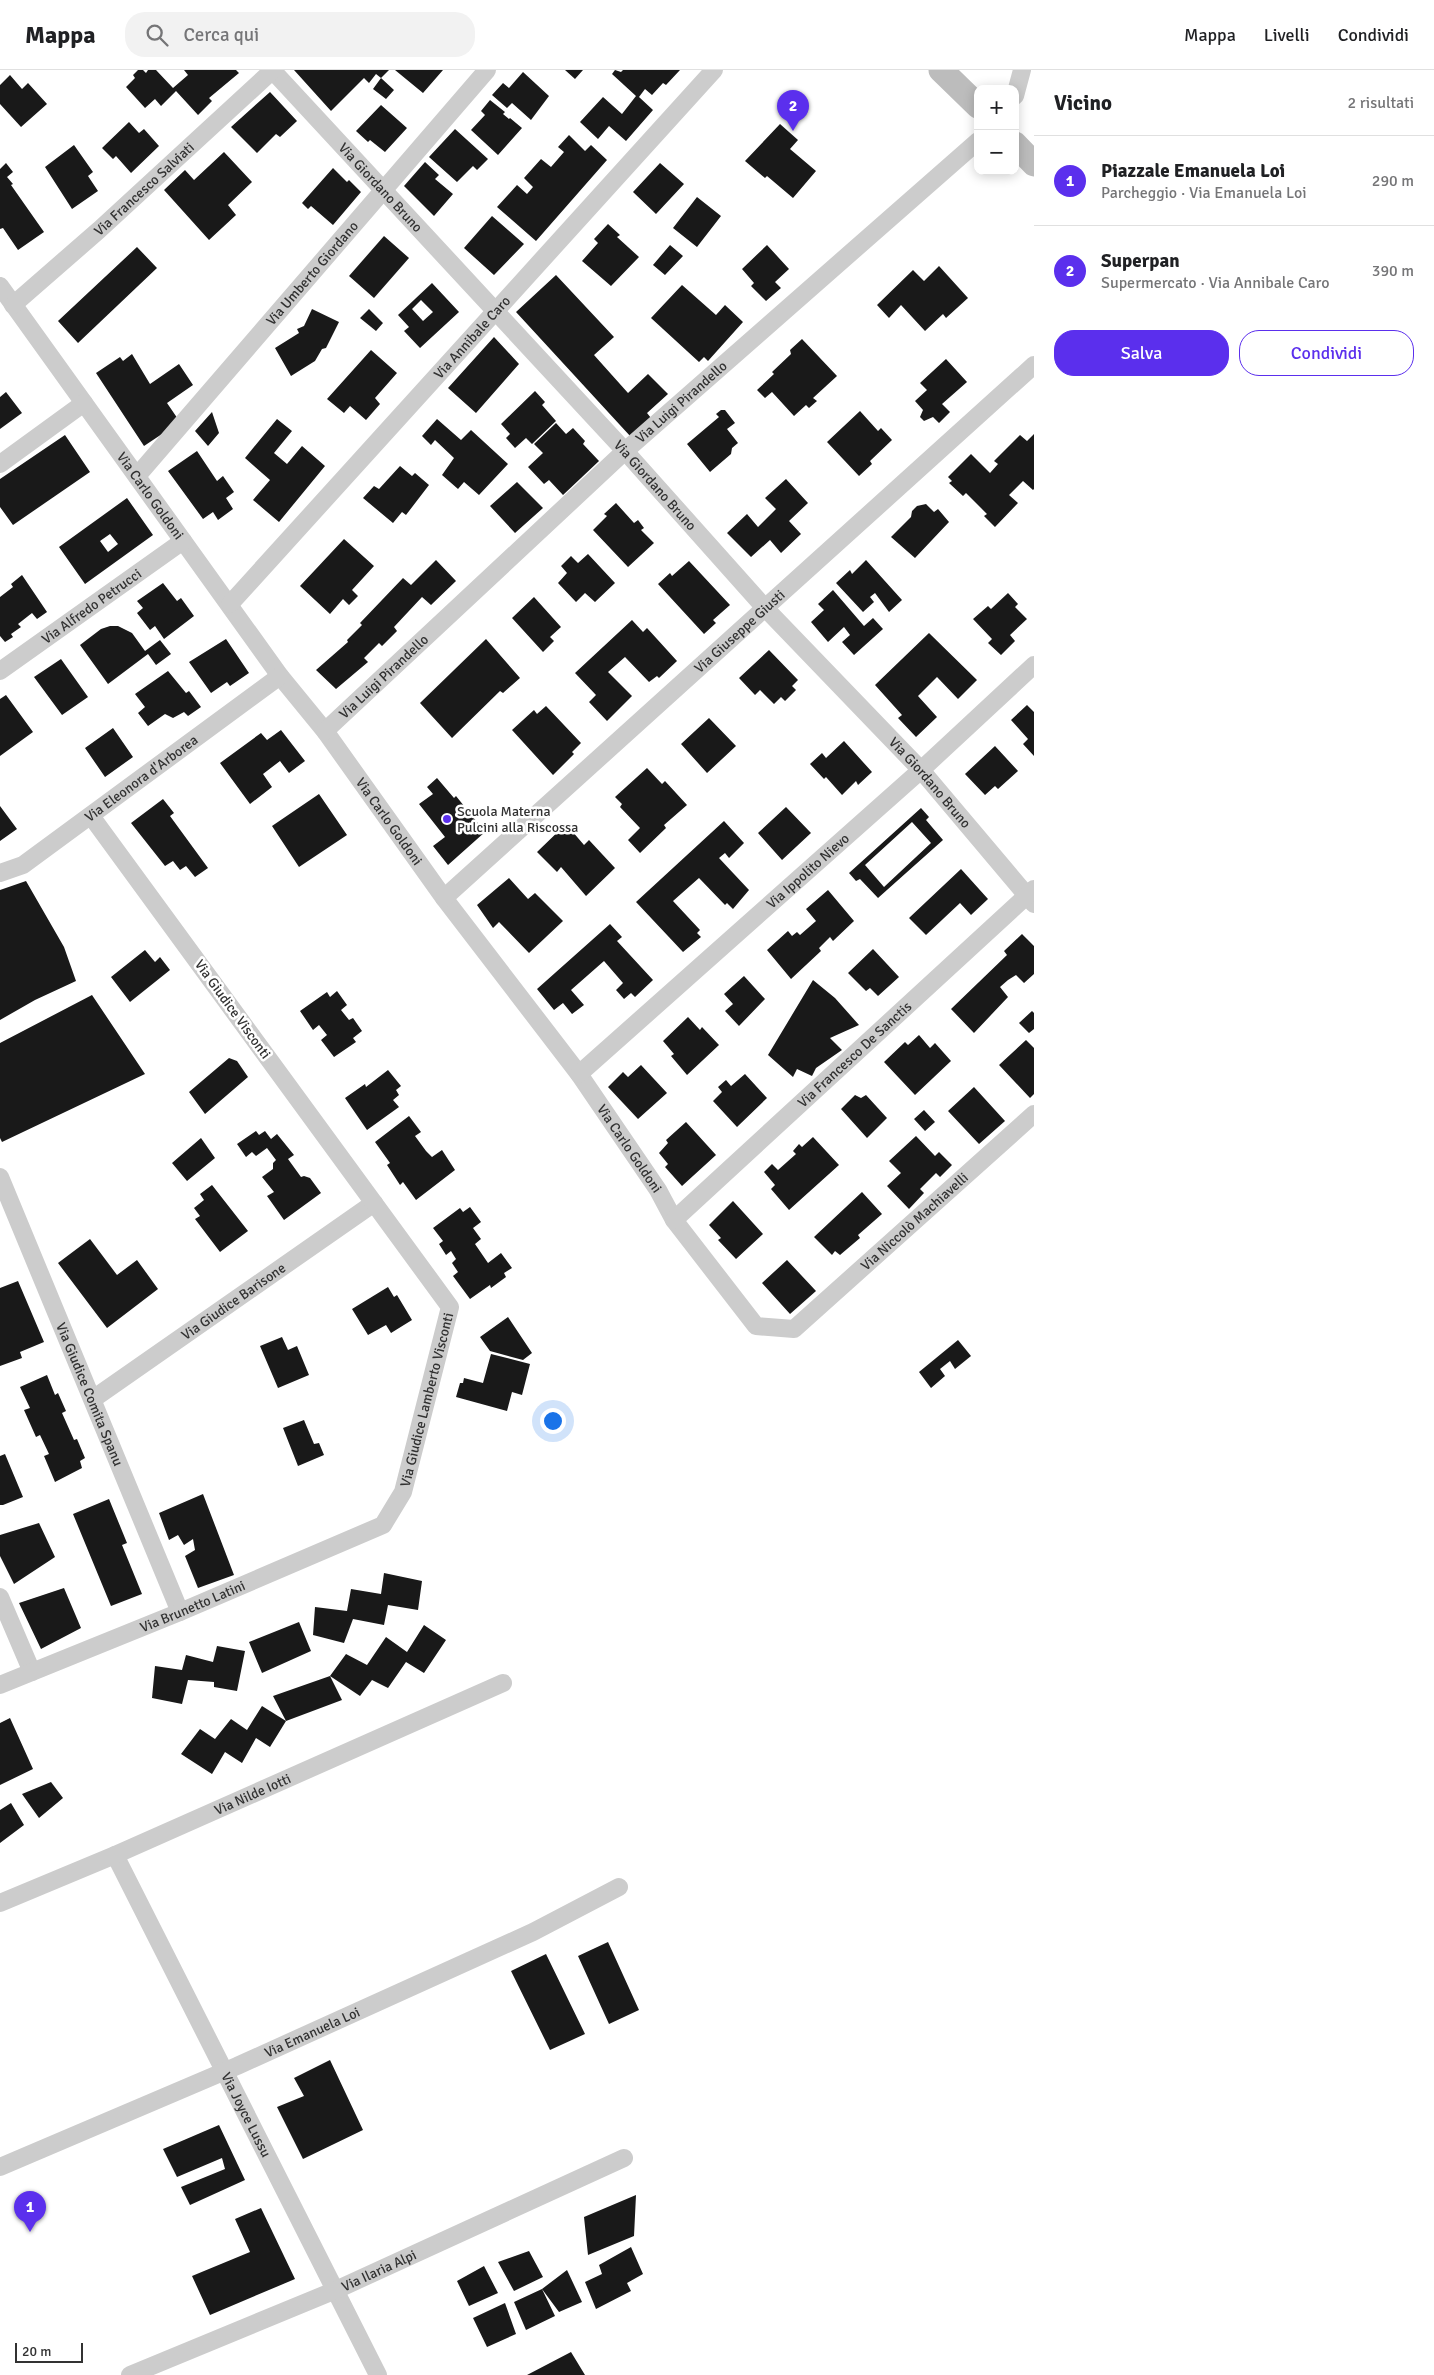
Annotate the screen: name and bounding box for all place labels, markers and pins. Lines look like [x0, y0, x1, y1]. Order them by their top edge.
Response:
pin: 2 [777, 90, 809, 131]
place label: Scuola Materna Pulcini alla Riscossa [457, 803, 578, 836]
marker: Scuola Materna Pulcini alla Riscossa [441, 813, 453, 825]
pin: 1 [14, 2191, 46, 2232]

